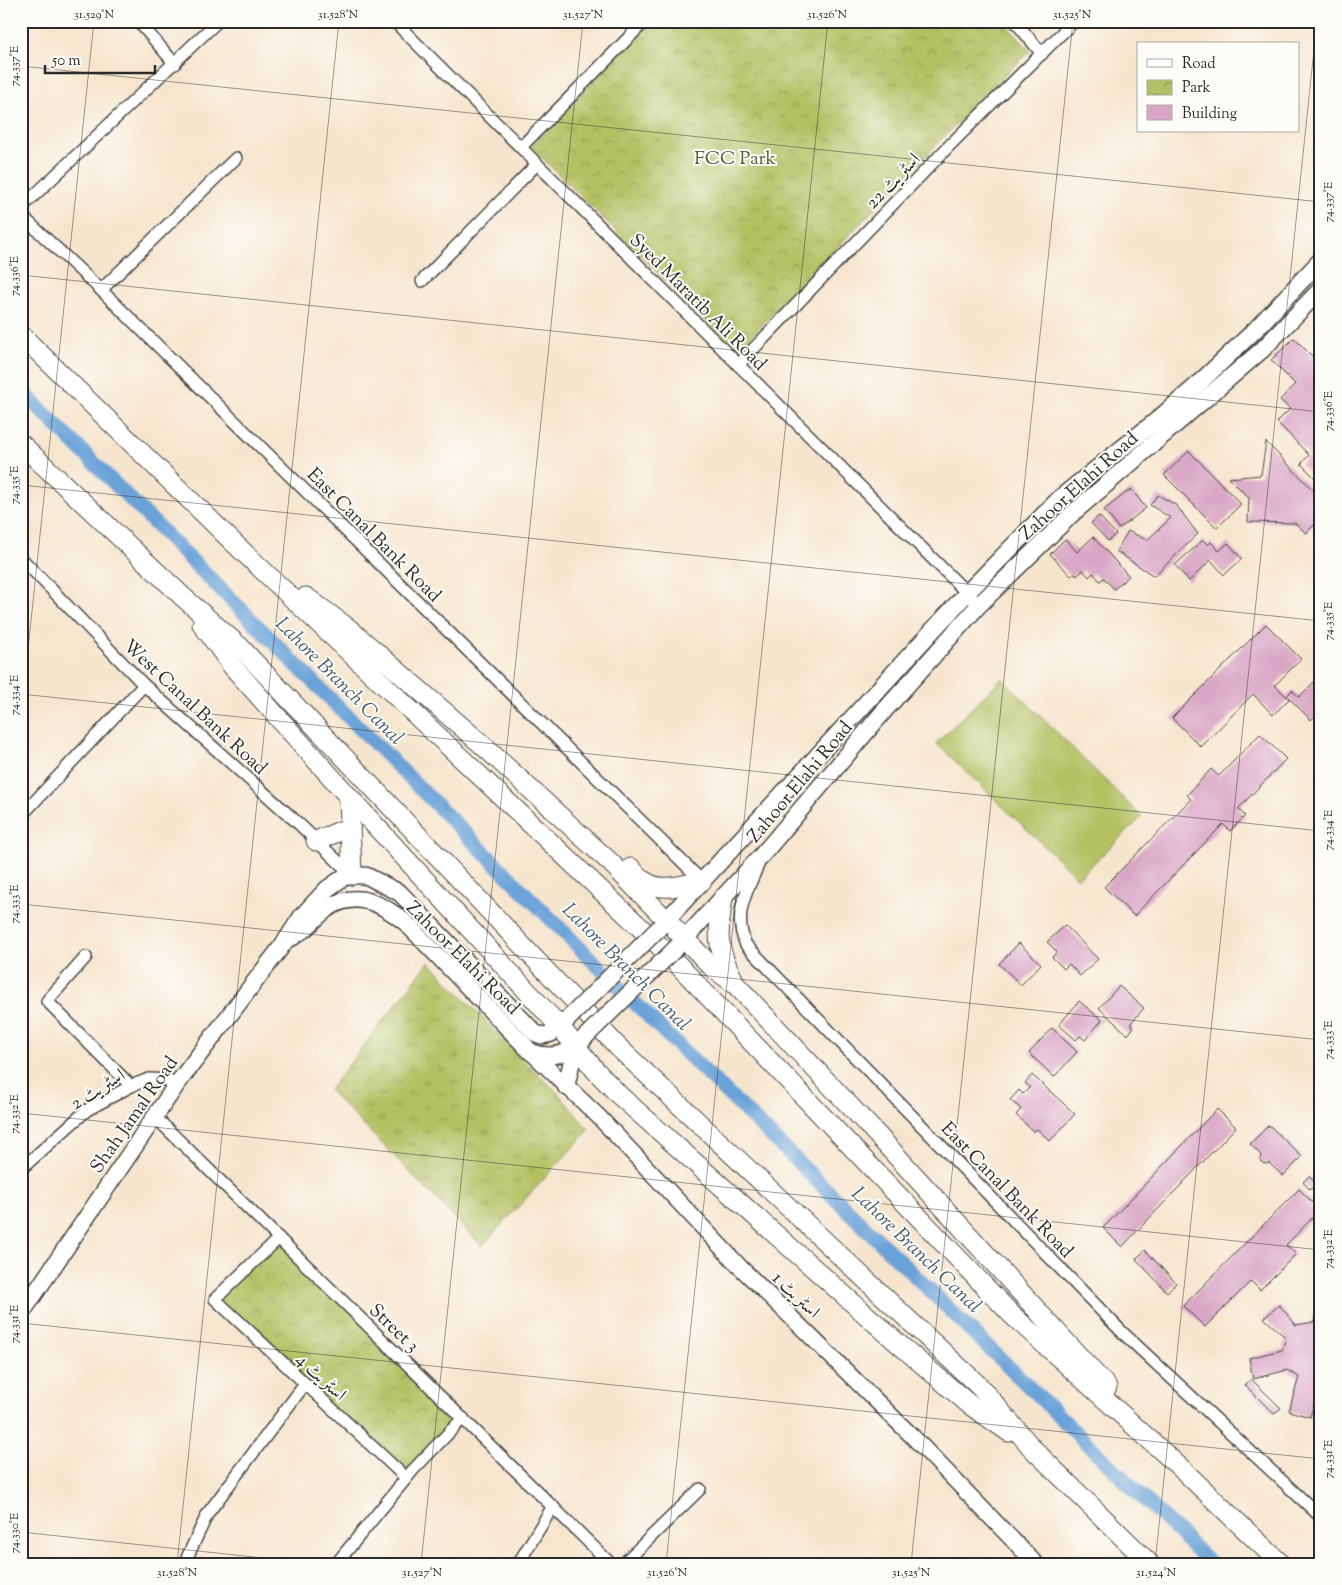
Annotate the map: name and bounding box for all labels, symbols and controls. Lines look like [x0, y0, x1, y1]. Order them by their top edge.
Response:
text: 31.529°N [74, 6, 114, 24]
text: 31.528°N [318, 6, 359, 24]
text: 31.527°N [563, 6, 604, 24]
text: 31.526°N [807, 6, 848, 24]
text: 31.525°N [1053, 6, 1092, 24]
scale bar [45, 42, 155, 74]
legend [1137, 42, 1300, 132]
text: 74.337°E [6, 45, 24, 86]
text: 50 m [51, 51, 81, 72]
text: Road [1182, 54, 1216, 75]
text: Park [1182, 78, 1211, 99]
text: Building [1182, 104, 1237, 125]
park label: FCC Park [694, 146, 776, 173]
street label: اسٹریٹ 22 [860, 148, 927, 216]
text: 74.337°E [1320, 181, 1338, 222]
street label: Syed Maratib Ali Road [622, 228, 772, 378]
text: 74.336°E [6, 255, 24, 296]
text: 74.336°E [1320, 390, 1338, 431]
street label: Zahoor Elahi Road [1014, 426, 1145, 547]
street label: East Canal Bank Road [300, 462, 447, 609]
text: 74.335°E [6, 465, 24, 504]
text: 74.335°E [1320, 601, 1338, 640]
water label: Lahore Branch Canal [267, 611, 409, 753]
street label: West Canal Bank Road [116, 634, 273, 782]
text: 74.334°E [6, 674, 24, 715]
street label: Zahoor Elahi Road [742, 716, 860, 849]
text: 74.334°E [1320, 809, 1338, 850]
text: 74.333°E [6, 884, 24, 924]
street label: Zahoor Elahi Road [399, 896, 525, 1022]
water label: Lahore Branch Canal [554, 897, 696, 1039]
text: 74.333°E [1320, 1020, 1338, 1060]
street label: Shah Jamal Road [85, 1051, 186, 1179]
street label: اسٹریٹ 2 [66, 1063, 131, 1118]
text: 74.332°E [6, 1093, 24, 1134]
street label: East Canal Bank Road [934, 1116, 1079, 1265]
water label: Lahore Branch Canal [844, 1181, 987, 1321]
text: 74.332°E [1320, 1228, 1338, 1269]
street label: اسٹریٹ 1 [765, 1266, 825, 1326]
street label: Street 3 [362, 1298, 425, 1360]
text: 74.331°E [6, 1304, 24, 1343]
street label: اسٹریٹ 4 [289, 1347, 352, 1408]
text: 74.331°E [1320, 1439, 1338, 1478]
text: 74.330°E [6, 1512, 24, 1553]
text: 31.528°N [157, 1564, 198, 1582]
text: 31.527°N [402, 1564, 443, 1582]
text: 31.526°N [647, 1564, 688, 1582]
text: 31.525°N [892, 1564, 931, 1582]
text: 31.524°N [1136, 1564, 1177, 1582]

